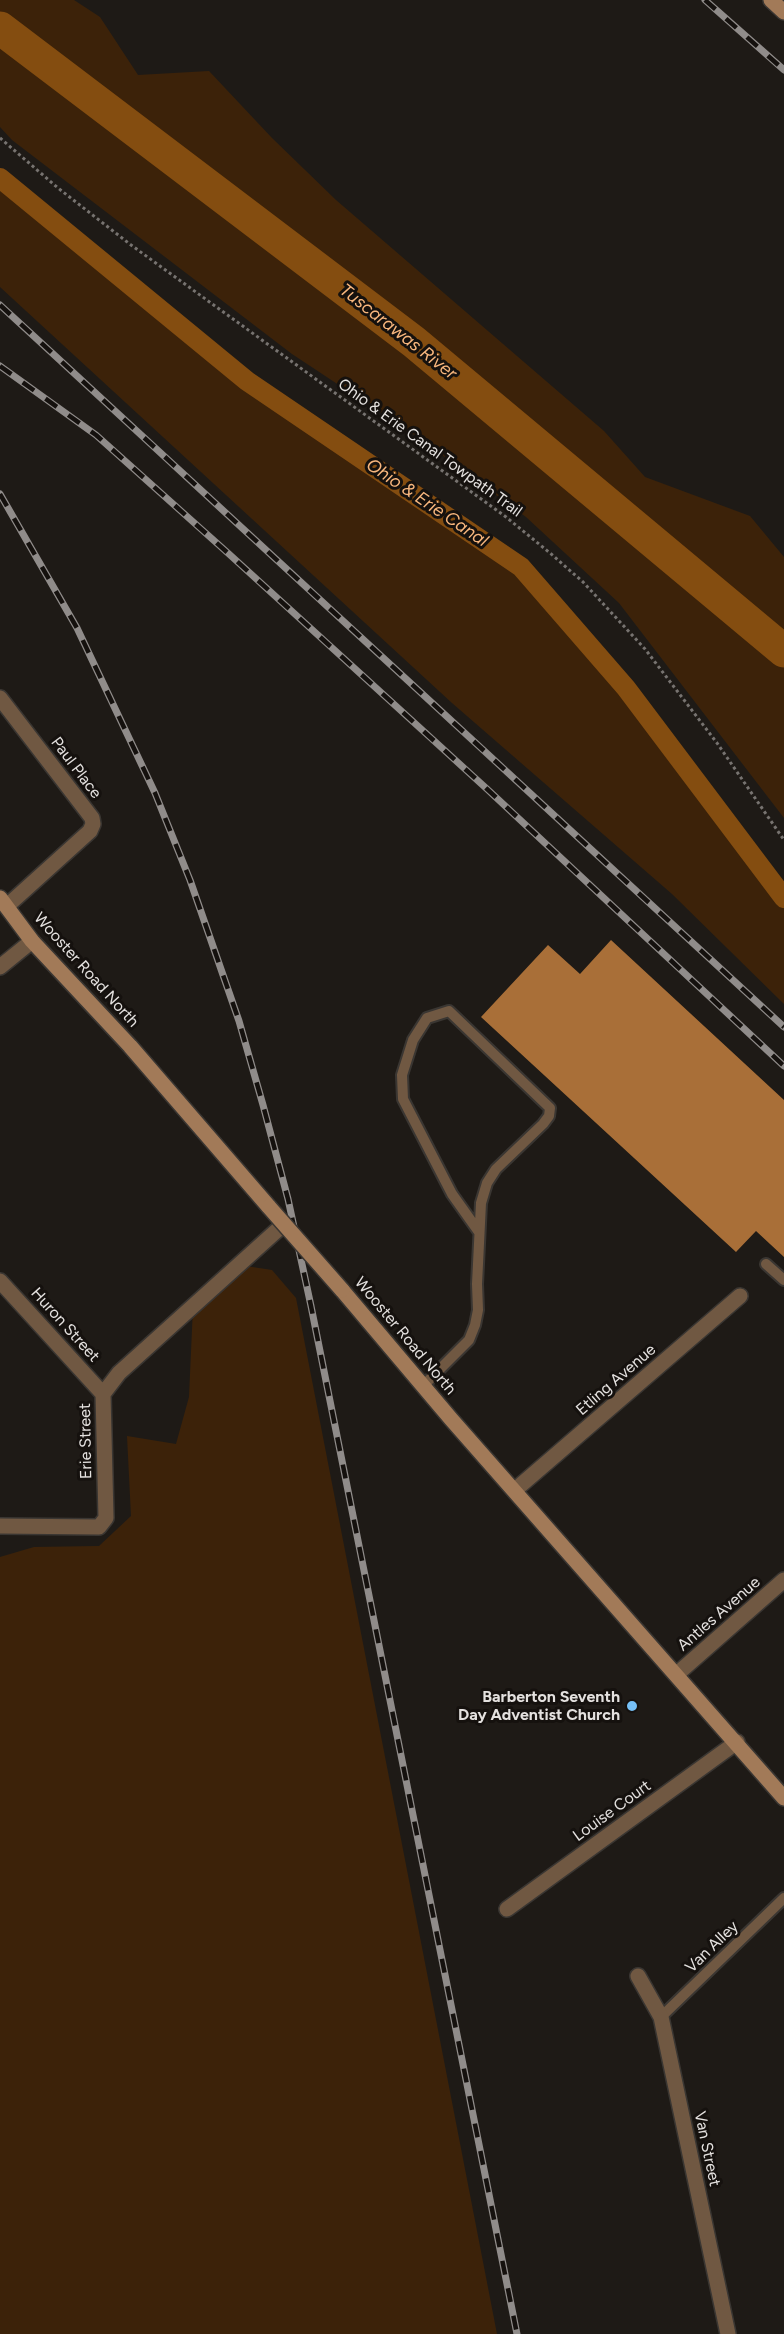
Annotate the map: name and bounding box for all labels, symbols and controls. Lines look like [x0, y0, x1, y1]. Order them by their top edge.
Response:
water label: Tuscarawas River [335, 280, 461, 384]
street label: Ohio & Erie Canal Towpath Trail [334, 375, 526, 521]
water label: Ohio & Erie Canal [362, 454, 492, 552]
street label: Paul Place [47, 733, 105, 803]
street label: Wooster Road North [29, 909, 143, 1031]
street label: Wooster Road North [350, 1273, 460, 1399]
street label: Huron Street [27, 1284, 103, 1366]
street label: Etling Avenue [572, 1340, 660, 1420]
street label: Erie Street [76, 1403, 96, 1479]
street label: Antles Avenue [674, 1573, 764, 1655]
place label: Barberton Seventh Day Adventist Church [458, 1687, 620, 1725]
marker: Barberton Seventh Day Adventist Church [625, 1699, 639, 1713]
street label: Louise Court [569, 1776, 655, 1846]
street label: Van Alley [681, 1917, 743, 1977]
street label: Van Street [690, 2110, 724, 2188]

